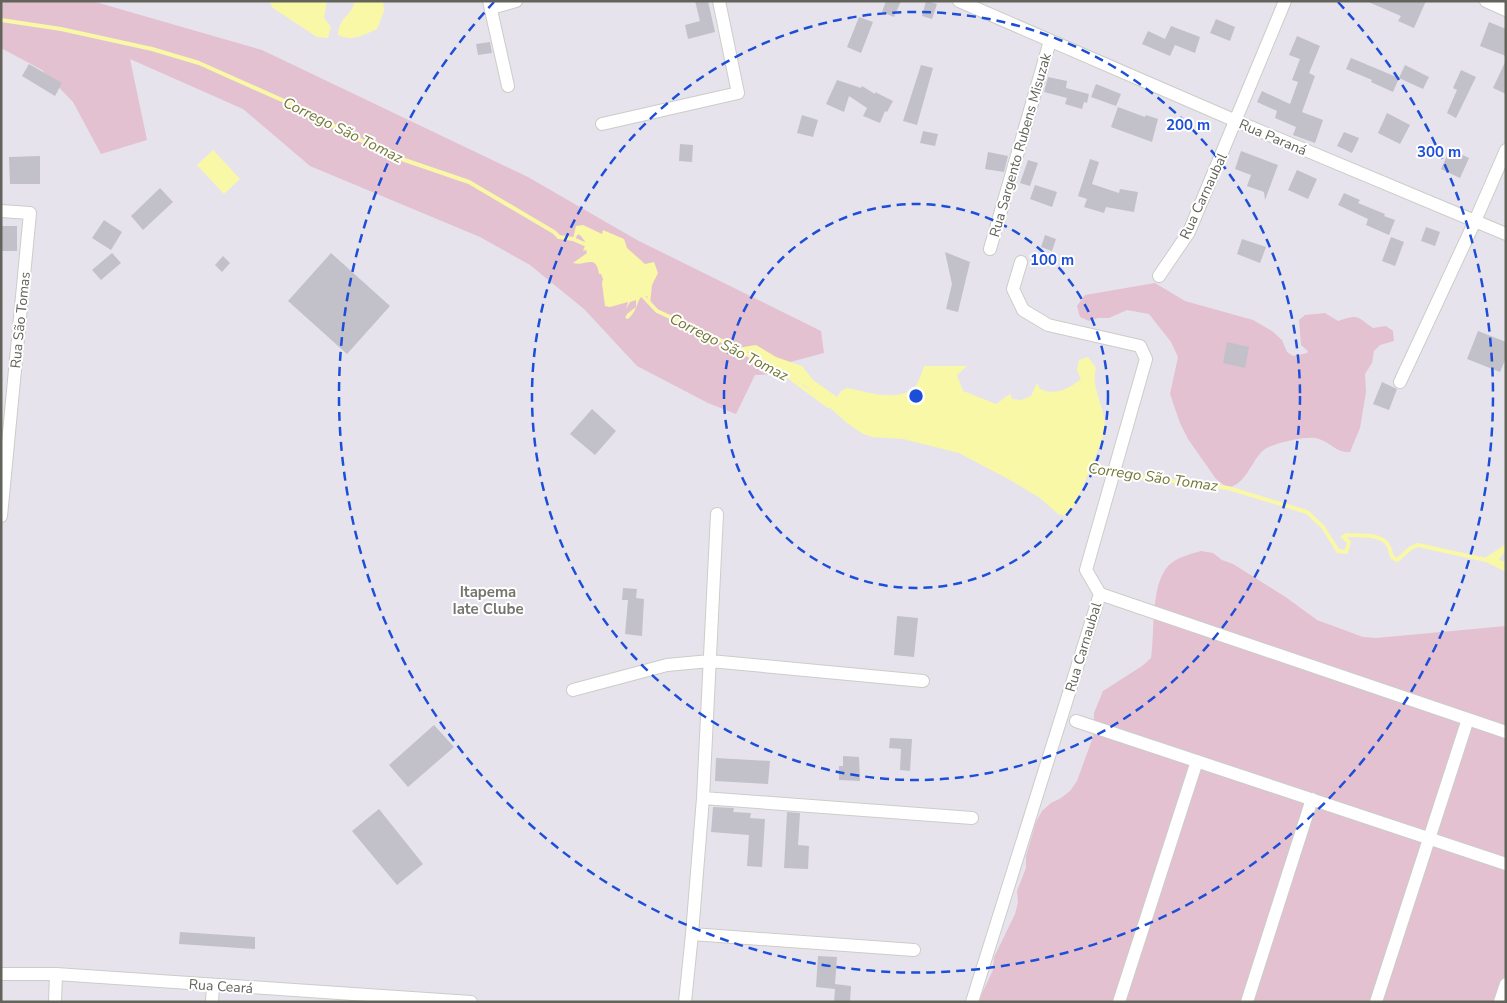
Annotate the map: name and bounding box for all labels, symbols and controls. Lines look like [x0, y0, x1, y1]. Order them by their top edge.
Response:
street label: Rua Sargento Rubens Misuzak [985, 50, 1056, 239]
water label: Corrego São Tomaz [280, 92, 406, 168]
text: 200 m [1166, 115, 1210, 135]
street label: Rua Paraná [1236, 115, 1310, 160]
text: 300 m [1417, 142, 1461, 162]
street label: Rua Carnaubal [1175, 149, 1232, 242]
text: 100 m [1030, 250, 1074, 270]
street label: Rua São Tomas [6, 271, 35, 369]
water label: Corrego São Tomaz [666, 308, 792, 386]
centre of rings [907, 387, 925, 405]
water label: Corrego São Tomaz [1087, 458, 1219, 496]
district label: Itapema Iate Clube [452, 582, 524, 619]
street label: Rua Carnaubal [1061, 599, 1106, 694]
street label: Rua Ceará [188, 975, 254, 998]

